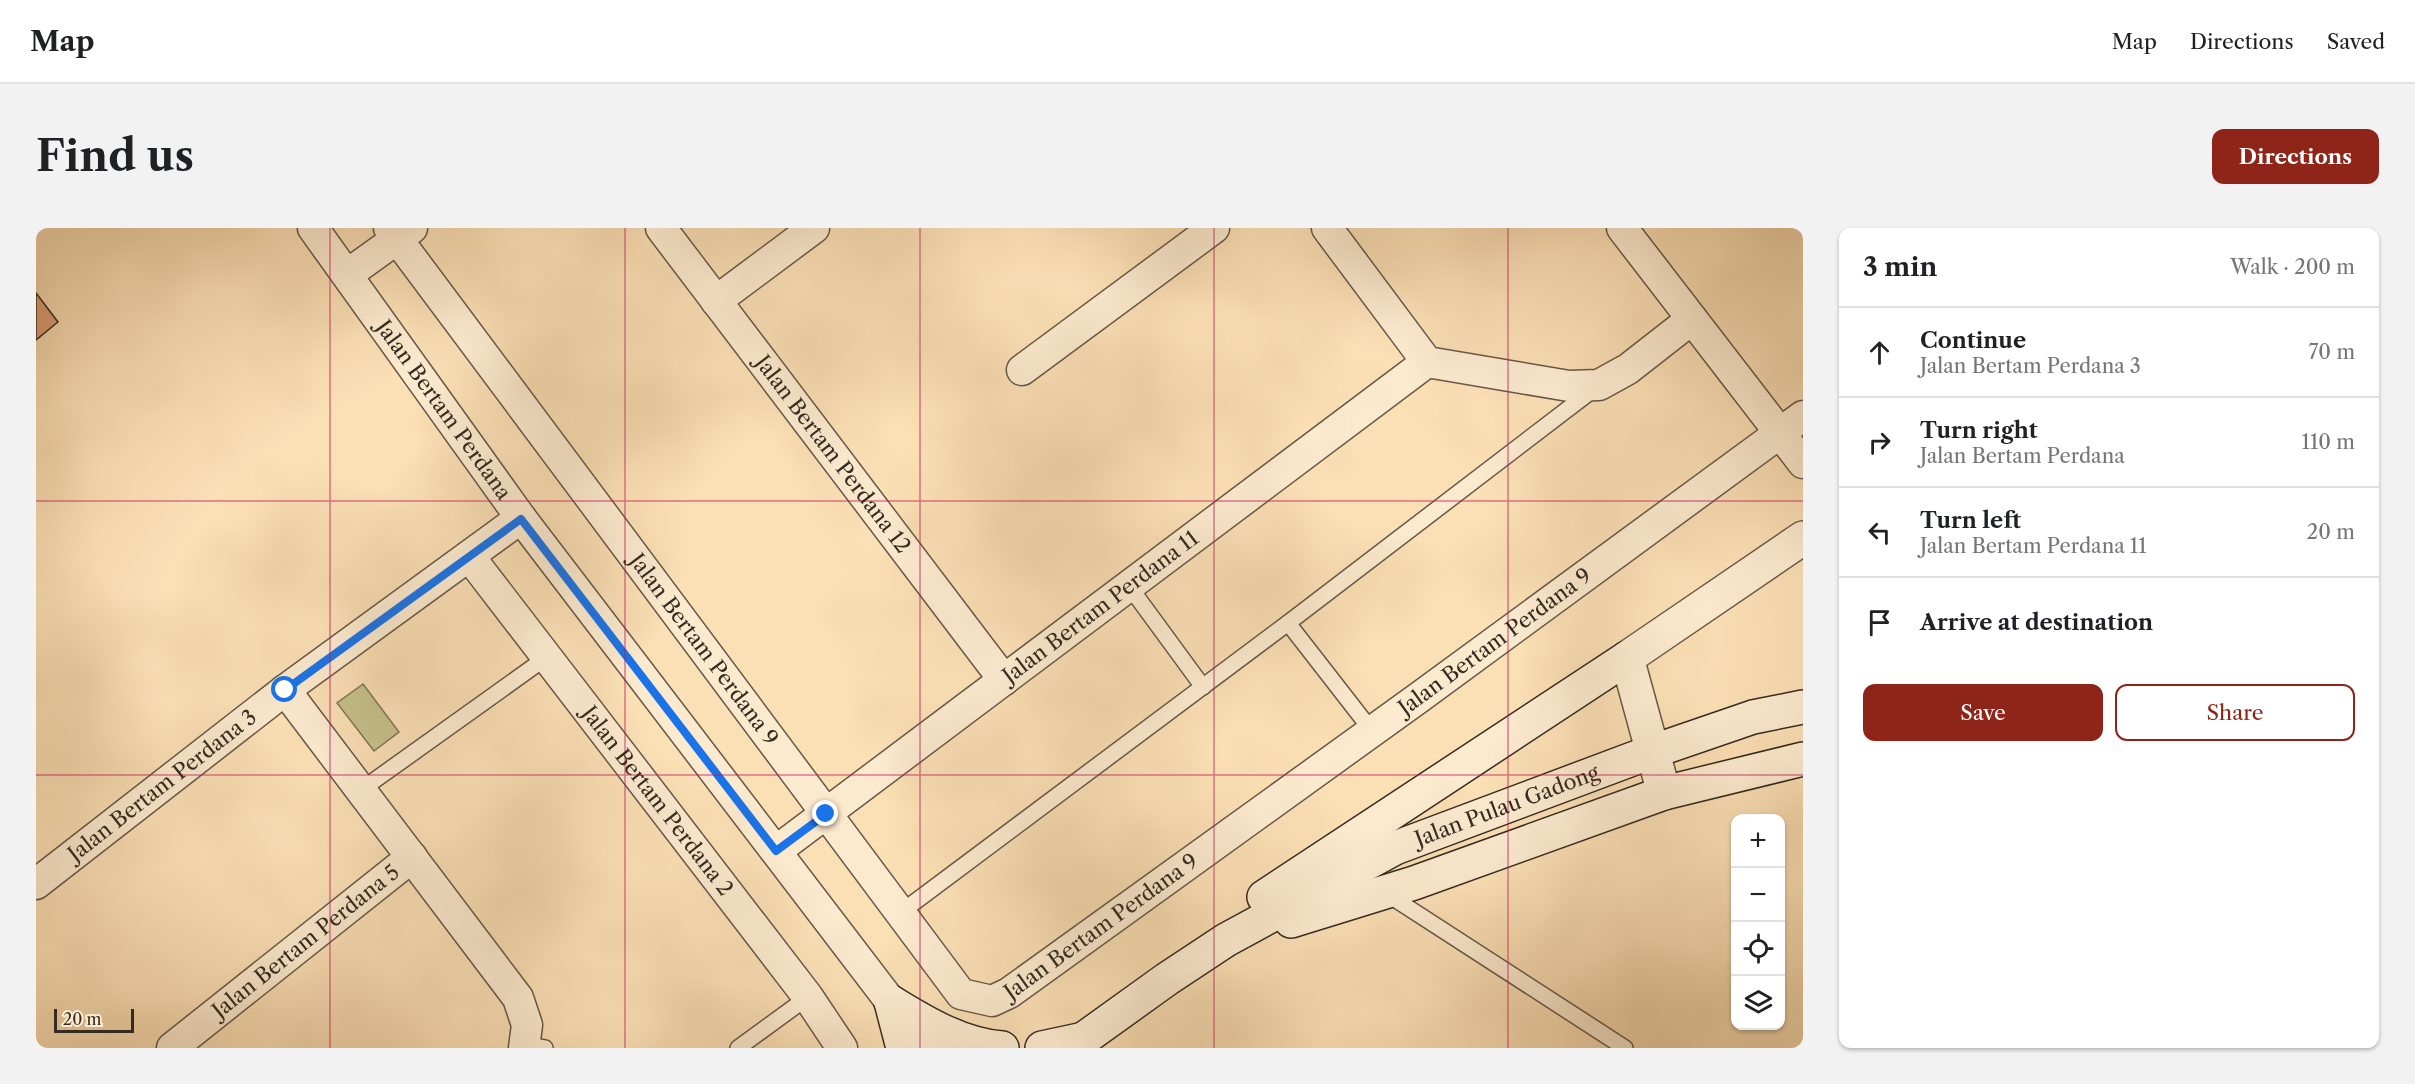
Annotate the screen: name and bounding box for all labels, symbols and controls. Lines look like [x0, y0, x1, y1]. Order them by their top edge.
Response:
text: Map [30, 24, 94, 58]
text: Map [2112, 29, 2157, 54]
text: Directions [2190, 29, 2294, 54]
text: Saved [2327, 29, 2385, 54]
button: Directions [2212, 129, 2379, 184]
text: Find us [36, 130, 194, 182]
text: 3 min [1863, 251, 1937, 283]
text: Walk · 200 m [2230, 255, 2355, 279]
street label: Jalan Bertam Perdana [369, 313, 517, 505]
text: Continue [1920, 327, 2026, 354]
icon: ahead [1863, 336, 1896, 369]
text: 70 m [2309, 340, 2355, 364]
street label: Jalan Bertam Perdana 12 [748, 348, 916, 558]
text: Jalan Bertam Perdana 3 [1920, 354, 2141, 378]
text: Turn right [1920, 417, 2038, 444]
icon: right [1863, 426, 1896, 459]
text: 110 m [2302, 430, 2355, 454]
text: Jalan Bertam Perdana [1920, 444, 2125, 468]
text: Turn left [1920, 507, 2021, 534]
icon: left [1863, 516, 1896, 549]
text: 20 m [2307, 520, 2355, 544]
street label: Jalan Bertam Perdana 11 [995, 525, 1203, 690]
text: Jalan Bertam Perdana 11 [1920, 534, 2147, 558]
street label: Jalan Bertam Perdana 9 [623, 546, 784, 750]
street label: Jalan Bertam Perdana 9 [1391, 563, 1596, 722]
icon: arrive [1863, 606, 1896, 639]
text: Arrive at destination [1920, 609, 2153, 636]
route start [271, 676, 297, 702]
button: Save [1863, 684, 2103, 741]
button: Share [2115, 684, 2355, 741]
street label: Jalan Bertam Perdana 2 [575, 699, 738, 900]
street label: Jalan Bertam Perdana 3 [60, 704, 261, 868]
street label: Jalan Pulau Gadong [1408, 759, 1603, 853]
route end [812, 800, 838, 826]
map controls [1731, 814, 1785, 1030]
button: + [1731, 814, 1785, 868]
street label: Jalan Bertam Perdana 9 [997, 848, 1202, 1006]
street label: Jalan Bertam Perdana 5 [205, 859, 404, 1025]
button: − [1731, 868, 1785, 922]
button: locate [1731, 922, 1785, 976]
button: layers [1731, 976, 1785, 1030]
scale bar [54, 1006, 134, 1034]
text: 20 m [63, 1009, 102, 1029]

